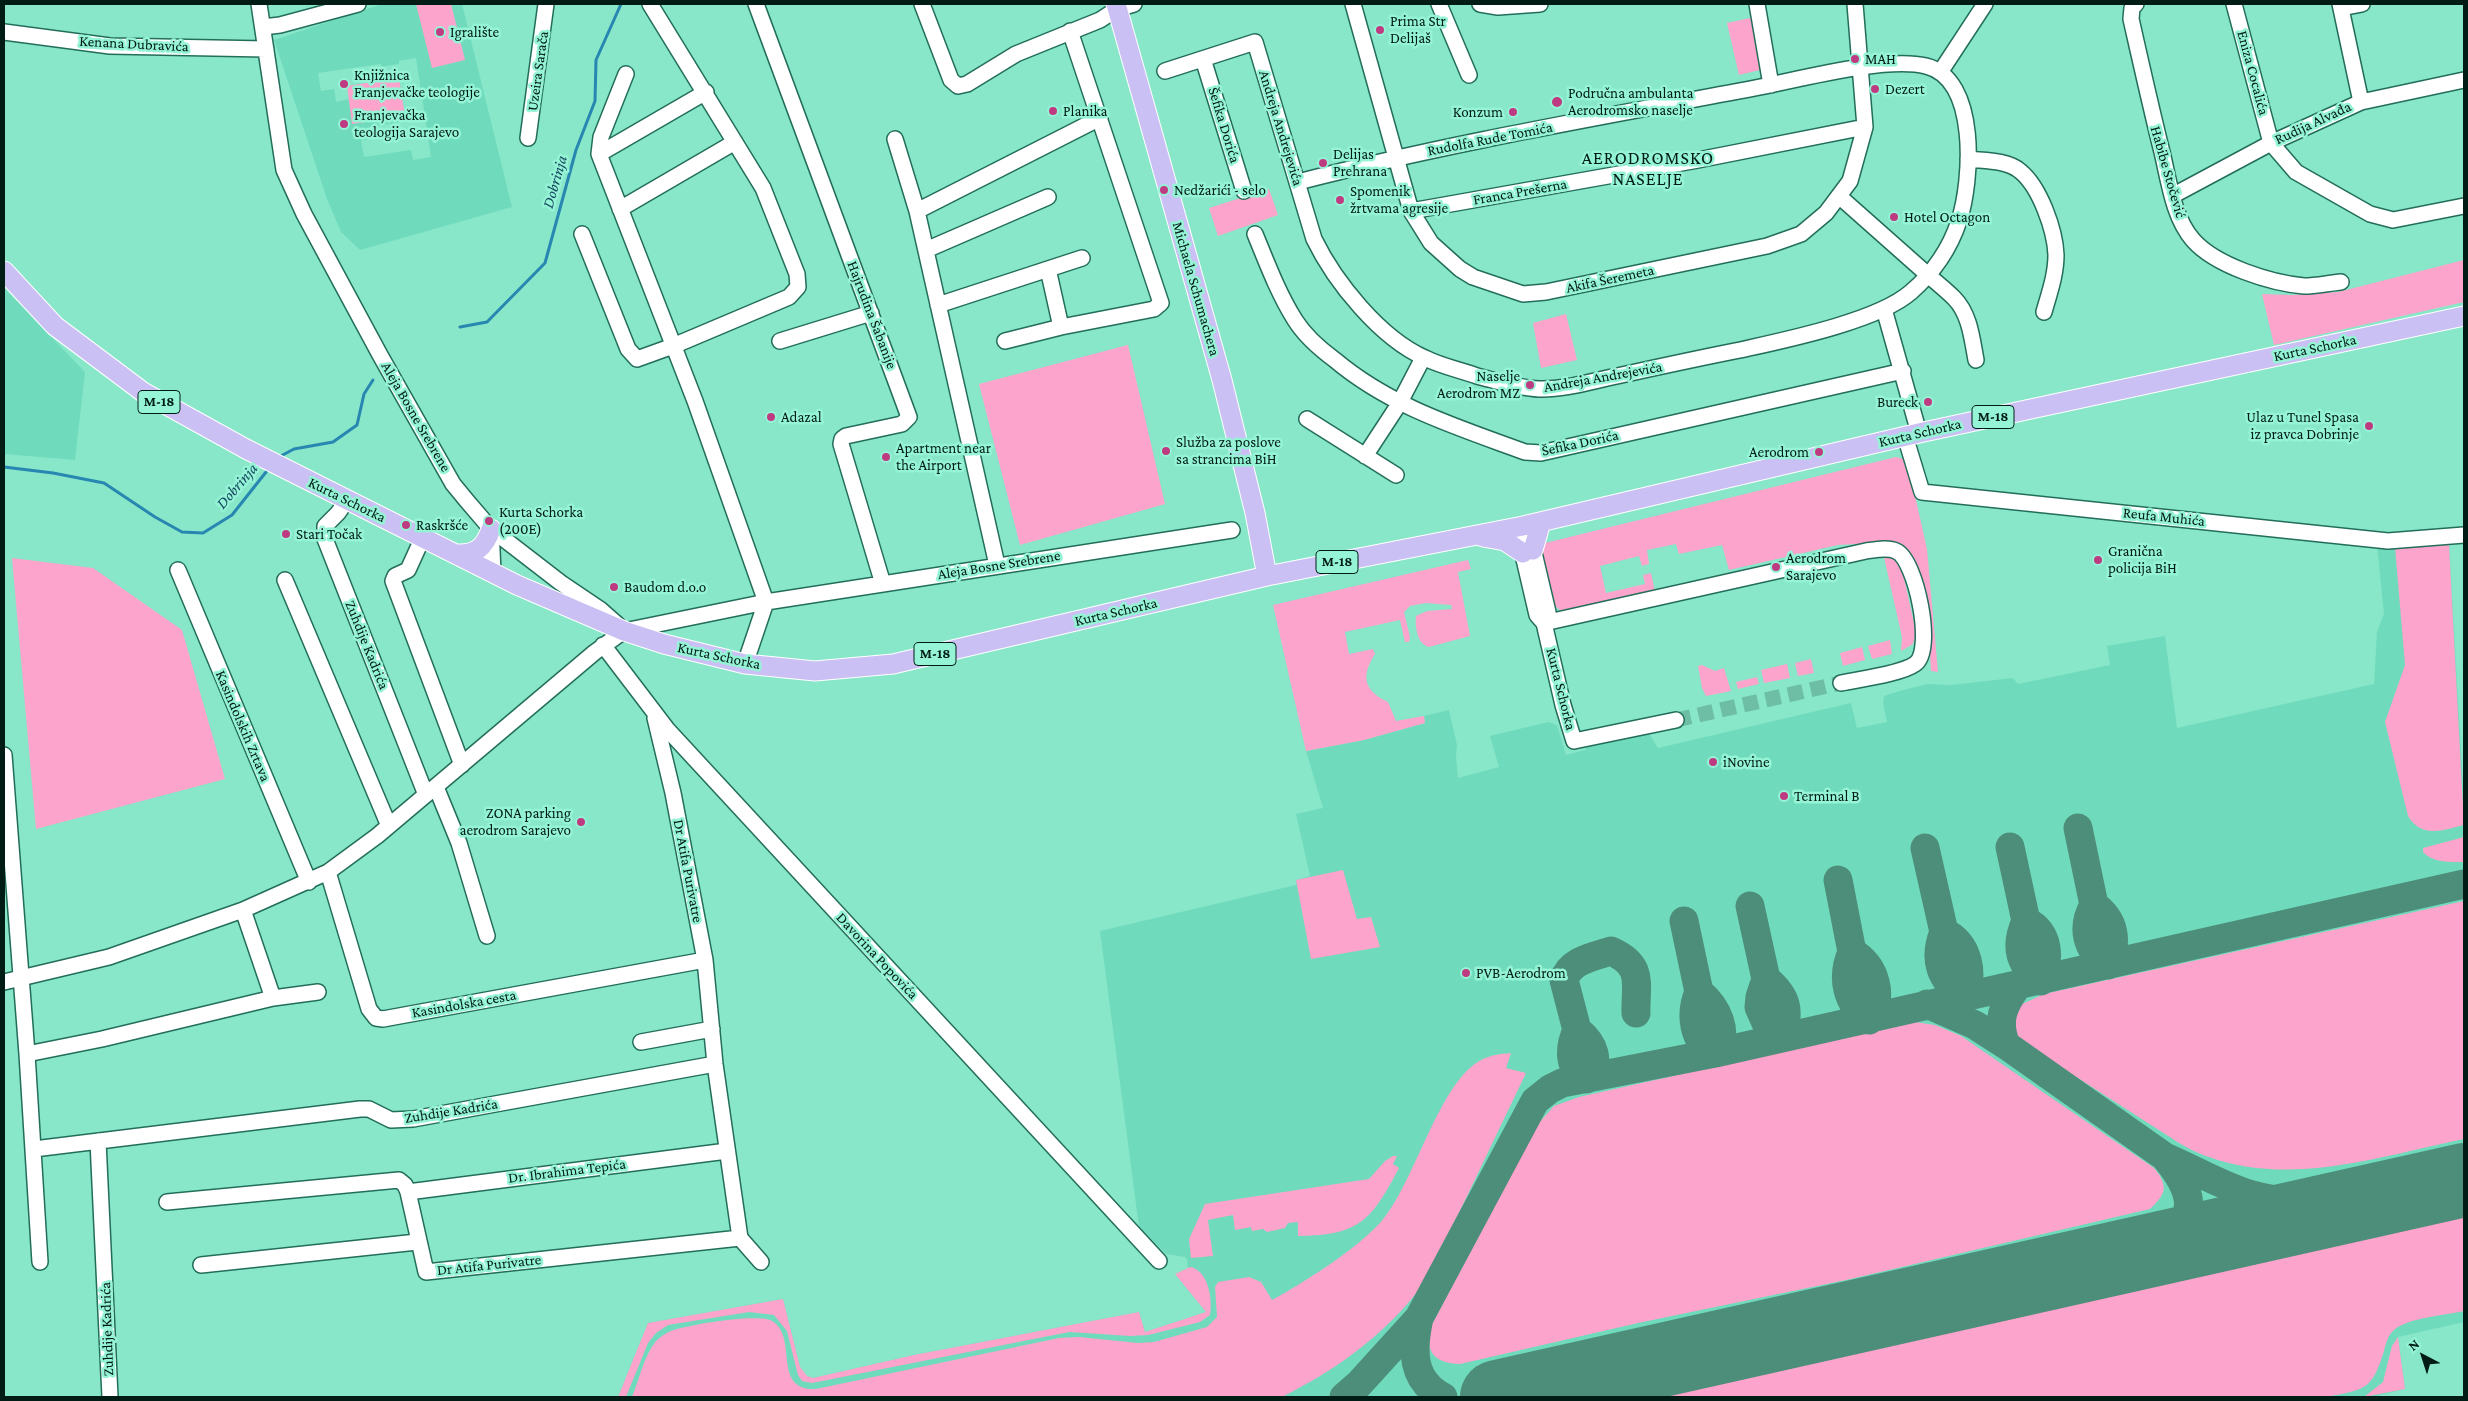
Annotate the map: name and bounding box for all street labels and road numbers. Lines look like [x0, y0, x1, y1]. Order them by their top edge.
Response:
street label: Eniza Cocalića [2233, 29, 2273, 117]
street label: Uzeira Sarača [523, 30, 553, 112]
street label: Kenana Dubravića [79, 32, 189, 56]
street label: Andreja Andrejevića [1255, 68, 1307, 188]
street label: Šefika Dorića [1204, 85, 1244, 165]
street label: Rudija Alvađa [2272, 97, 2354, 149]
street label: Rudolfa Rude Tomića [1426, 118, 1554, 160]
street label: Habibe Stočević [2146, 124, 2190, 220]
street label: Franca Prešerna [1472, 175, 1568, 209]
street label: Michaela Schumachera [1168, 220, 1224, 358]
street label: Hajrudina Šabanije [843, 258, 901, 372]
street label: Akifa Šeremeta [1564, 261, 1656, 297]
street label: Kurta Schorka [2272, 330, 2358, 366]
street label: Andreja Andrejevića [1542, 358, 1664, 396]
street label: Aleja Bosne Srebrene [377, 359, 455, 475]
road number: M-18 [138, 391, 180, 414]
road number: M-18 [1972, 406, 2014, 428]
street label: Kurta Schorka [1877, 415, 1963, 451]
street label: Šefika Dorića [1540, 426, 1620, 460]
street label: Kurta Schorka [305, 473, 389, 527]
street label: Reufa Muhića [2122, 504, 2206, 530]
street label: Aleja Bosne Srebrene [936, 546, 1062, 584]
road number: M-18 [1316, 550, 1358, 574]
street label: Kurta Schorka [1073, 594, 1159, 630]
street label: Zuhdije Kadrića [341, 598, 393, 692]
street label: Kurta Schorka [676, 638, 762, 674]
road number: M-18 [914, 642, 956, 666]
street label: Kurta Schorka [1542, 646, 1580, 732]
street label: Kasindolskih Zrtava [211, 668, 275, 784]
street label: Dr Atifa Purivatre [669, 818, 707, 924]
street label: Davorina Popovića [832, 909, 922, 1003]
street label: Kasindolska cesta [410, 986, 518, 1022]
street label: Zuhdije Kadrića [403, 1095, 499, 1127]
street label: Dr. Ibrahima Tepića [507, 1155, 627, 1187]
street label: Dr Atifa Purivatre [436, 1251, 542, 1279]
street label: Zuhdije Kadrića [96, 1282, 118, 1376]

